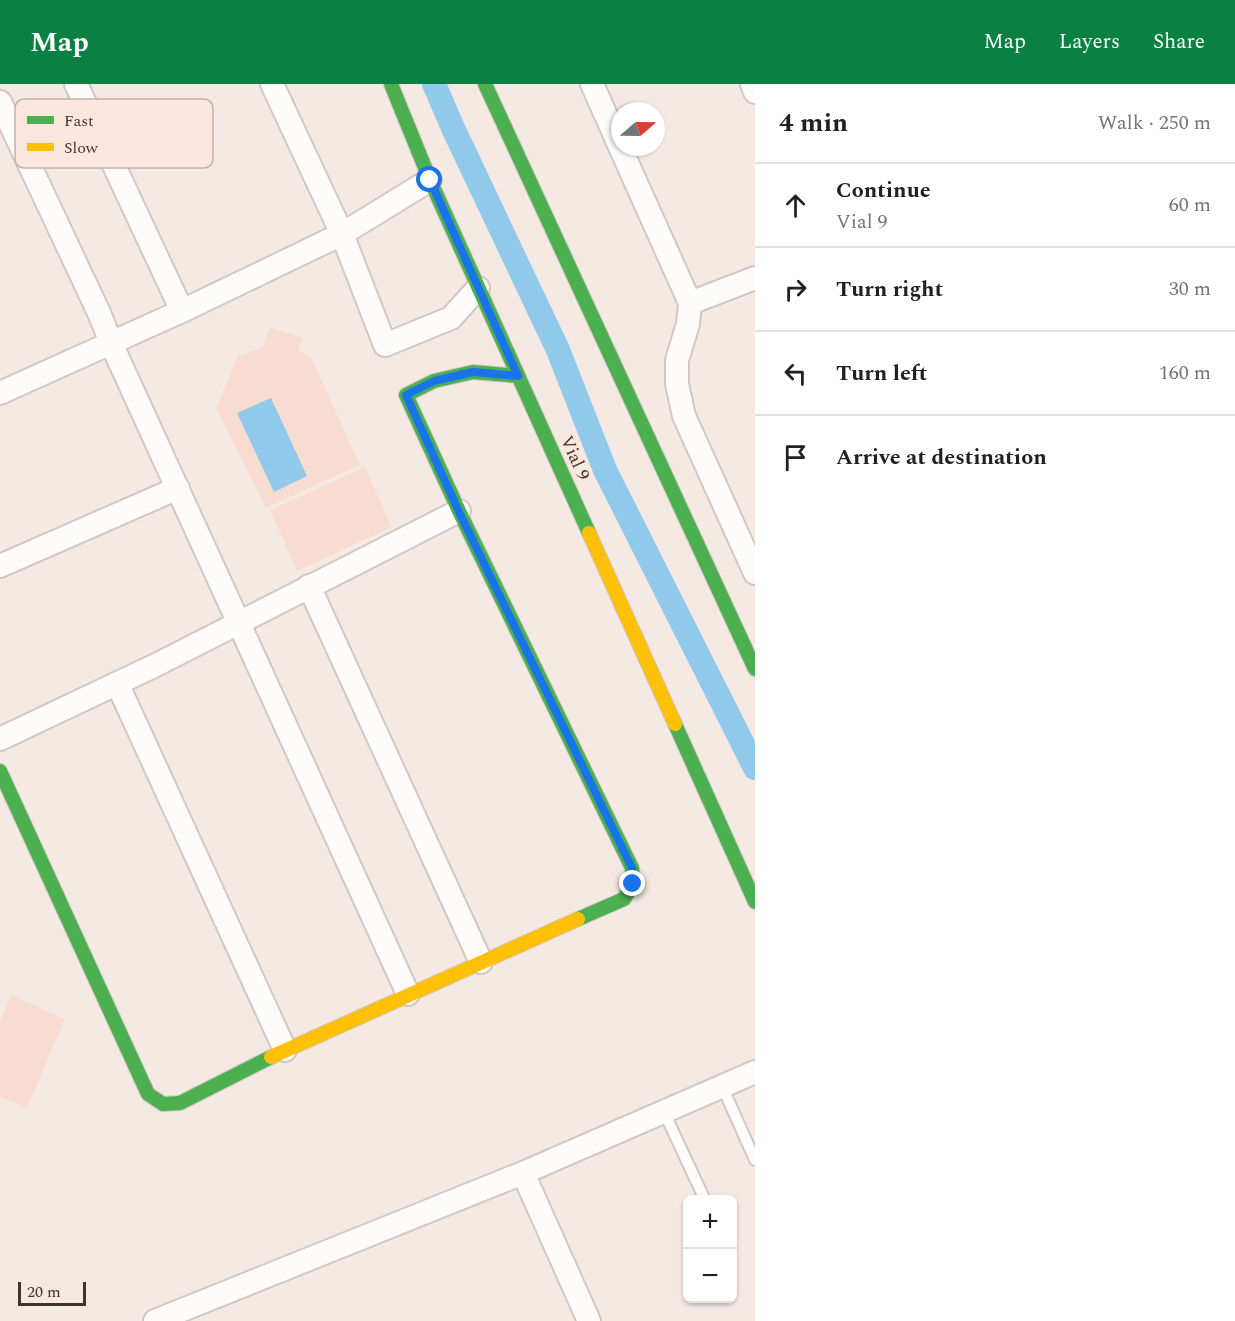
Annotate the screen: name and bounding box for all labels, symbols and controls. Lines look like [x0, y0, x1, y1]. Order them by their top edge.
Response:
text: Map [30, 21, 89, 64]
text: Map [984, 26, 1026, 58]
text: Layers [1059, 26, 1120, 58]
text: Share [1153, 26, 1205, 58]
legend [15, 99, 213, 168]
north arrow [611, 102, 665, 156]
text: 4 min [779, 103, 848, 143]
text: Walk · 250 m [1098, 108, 1211, 138]
text: Fast [64, 109, 94, 133]
text: Slow [64, 136, 99, 160]
route start [416, 166, 442, 192]
text: Continue [836, 174, 931, 207]
icon: ahead [779, 189, 812, 222]
text: 60 m [1169, 190, 1211, 220]
text: Vial 9 [836, 207, 888, 237]
icon: right [779, 273, 812, 306]
text: Turn right [836, 273, 943, 306]
text: 30 m [1169, 274, 1211, 304]
icon: left [779, 357, 812, 390]
text: Turn left [836, 357, 928, 390]
text: 160 m [1159, 358, 1211, 388]
street label: Vial 9 [553, 431, 597, 485]
icon: arrive [779, 441, 812, 474]
text: Arrive at destination [836, 441, 1047, 474]
route end [619, 870, 645, 896]
map controls [683, 1195, 737, 1303]
button: + [683, 1195, 737, 1249]
button: − [683, 1249, 737, 1303]
scale bar [18, 1279, 86, 1306]
text: 20 m [27, 1280, 61, 1304]

